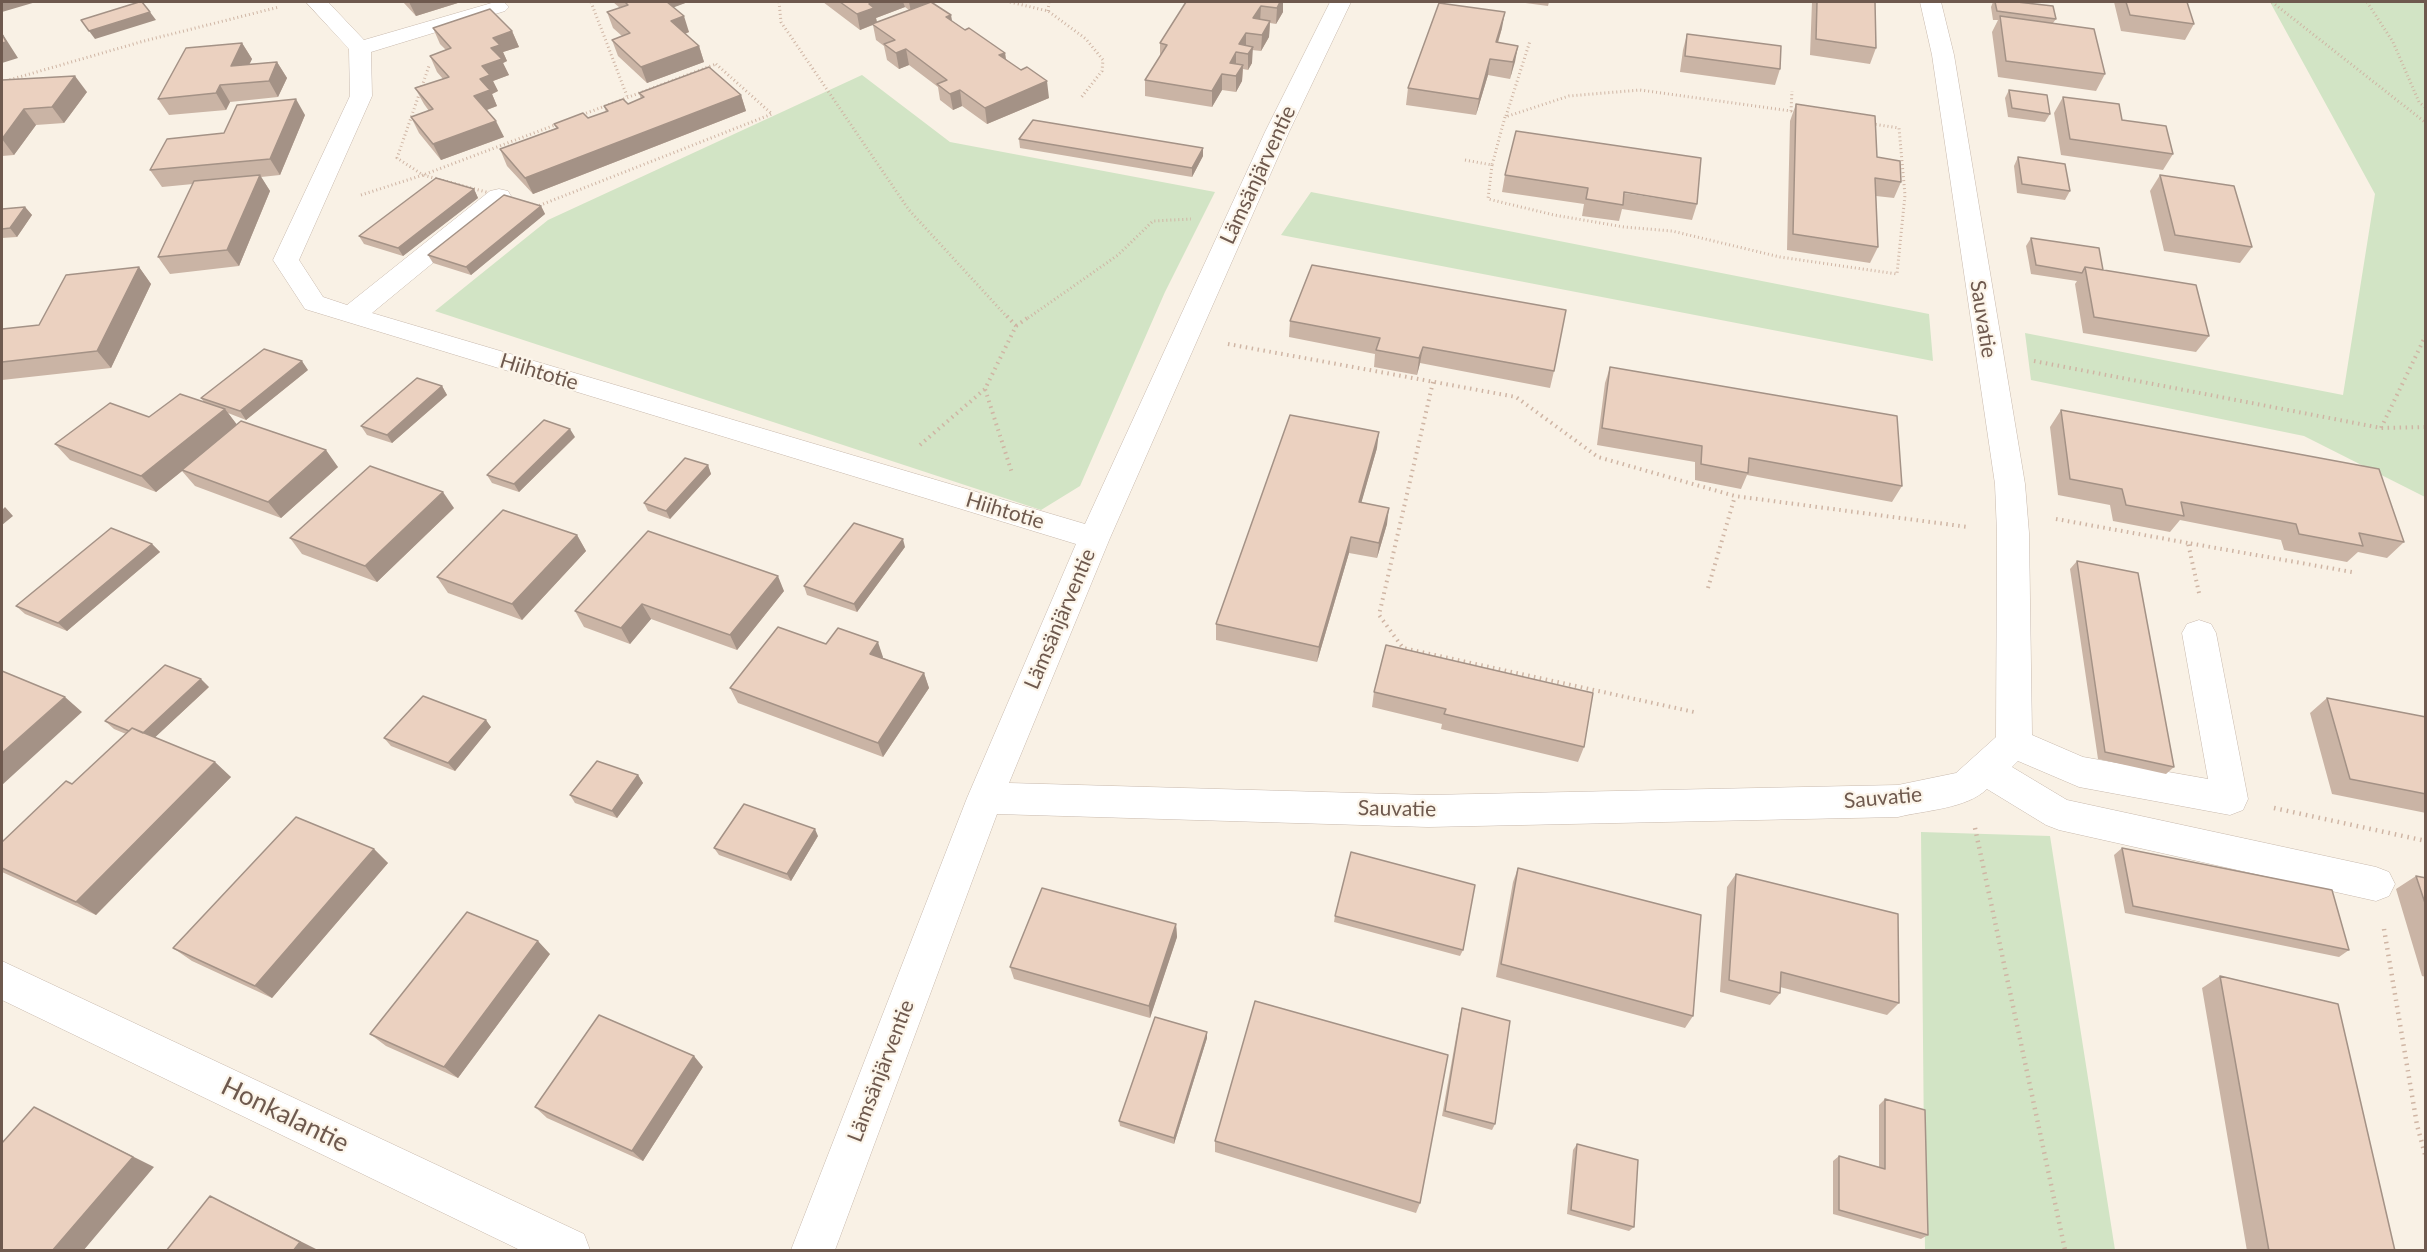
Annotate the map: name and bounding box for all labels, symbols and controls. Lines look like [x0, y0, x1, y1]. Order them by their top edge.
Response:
street label: Lämsänjärventie [1215, 102, 1301, 248]
street label: Sauvatie [1964, 278, 2002, 360]
street label: Hiihtotie [497, 348, 581, 396]
street label: Hiihtotie [963, 487, 1047, 535]
street label: Lämsänjärventie [1019, 545, 1101, 693]
street label: Sauvatie [1843, 782, 1923, 814]
street label: Sauvatie [1358, 796, 1436, 822]
street label: Lämsänjärventie [842, 996, 920, 1146]
street label: Honkalantie [216, 1071, 354, 1159]

